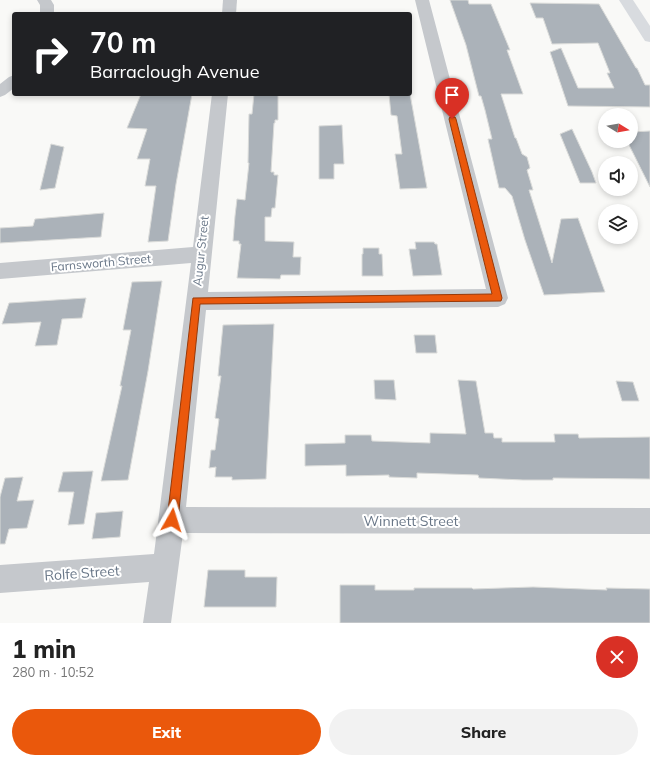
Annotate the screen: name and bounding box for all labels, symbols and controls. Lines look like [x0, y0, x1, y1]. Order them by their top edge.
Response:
text: 70 m [90, 25, 156, 60]
icon: right [24, 28, 76, 80]
text: Barraclough Avenue [90, 60, 259, 83]
pin [435, 78, 469, 119]
icon: arrive [441, 84, 463, 106]
north arrow [598, 108, 638, 148]
map controls [598, 108, 638, 244]
button: sound [598, 156, 638, 196]
button: layers [598, 204, 638, 244]
street label: Augur Street [189, 215, 212, 287]
street label: Farnsworth Street [50, 251, 152, 274]
position arrow [151, 499, 193, 541]
street label: Winnett Street [364, 512, 459, 530]
street label: Rolfe Street [44, 561, 120, 585]
text: 1 min [12, 634, 76, 664]
button: close [596, 636, 638, 678]
text: 280 m · 10:52 [12, 664, 94, 680]
button: Exit [12, 709, 321, 755]
button: Share [329, 709, 638, 755]

